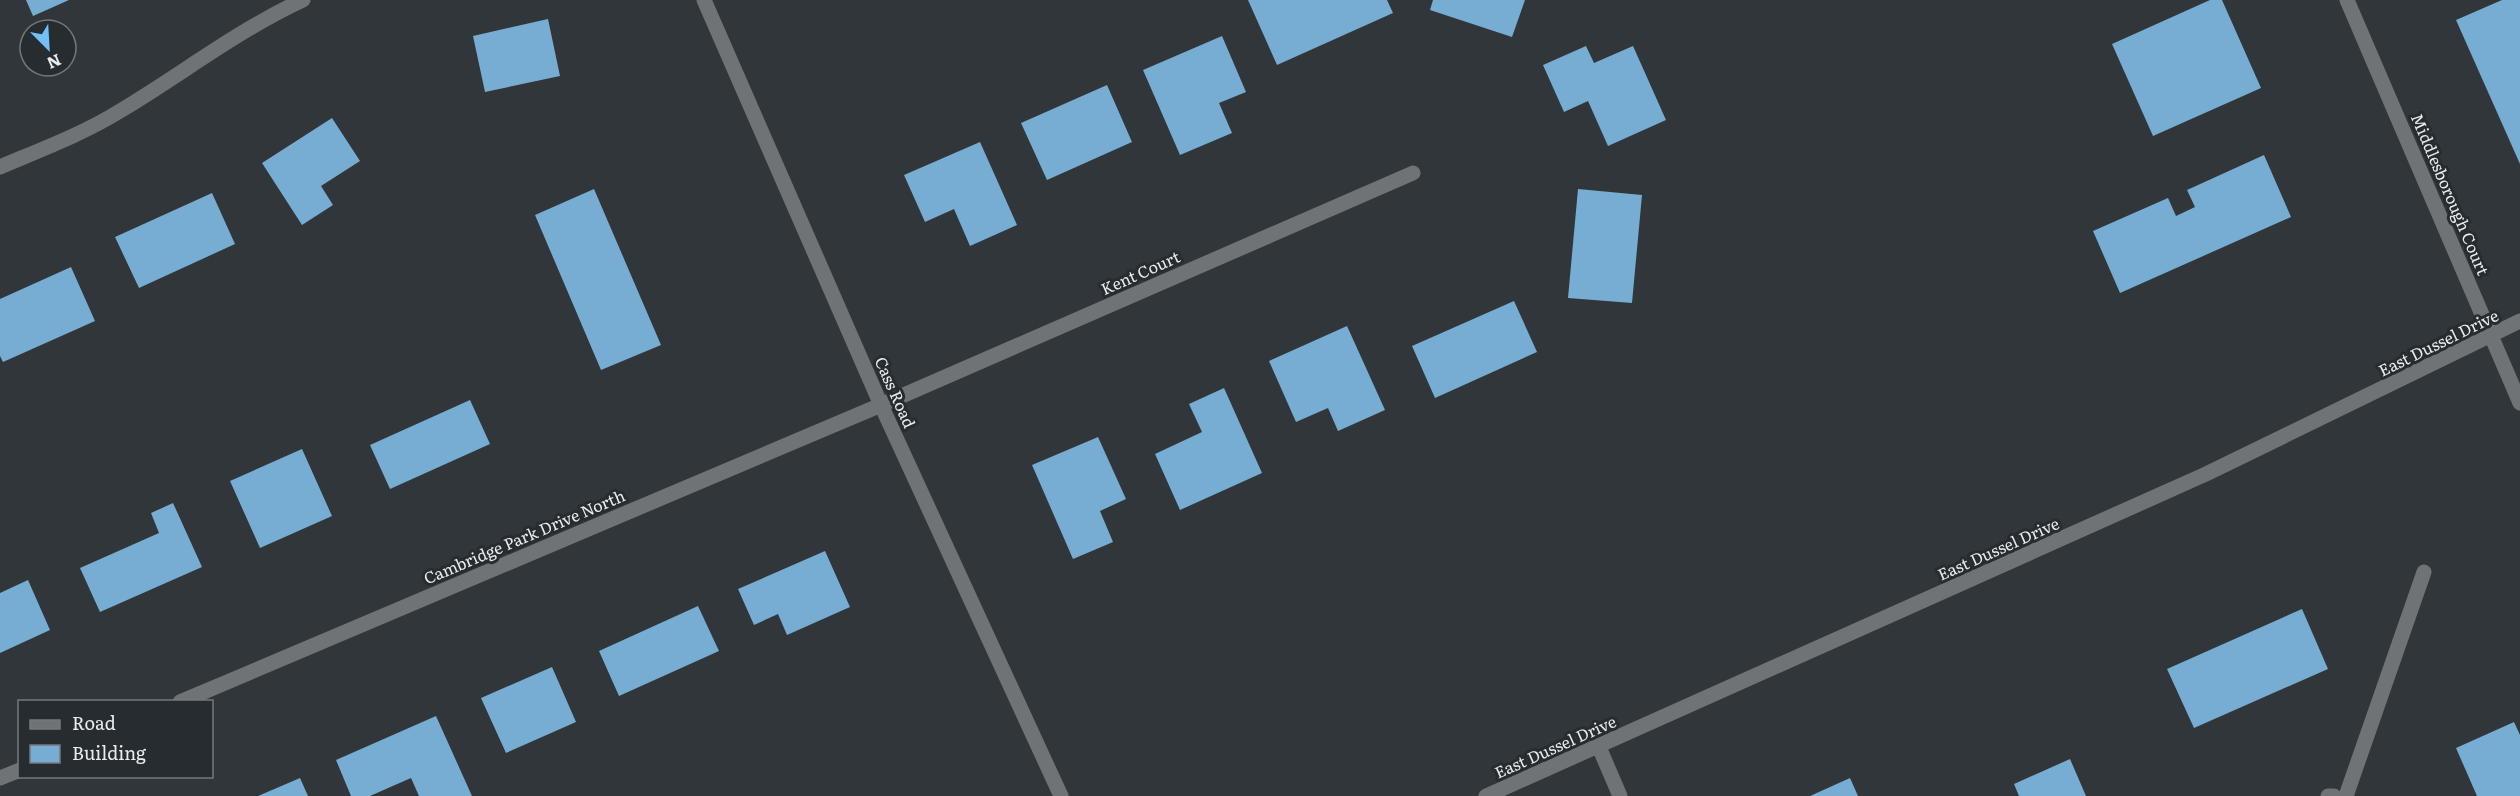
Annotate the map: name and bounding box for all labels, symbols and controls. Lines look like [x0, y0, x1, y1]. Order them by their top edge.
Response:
north arrow [18, 18, 78, 78]
text: N [43, 49, 66, 76]
street label: Middlesborough Court [2406, 109, 2496, 279]
street label: Kent Court [1097, 244, 1184, 300]
street label: East Dussel Drive [2374, 303, 2502, 381]
street label: Cass Road [870, 352, 922, 432]
street label: Cambridge Park Drive North [420, 482, 629, 589]
street label: East Dussel Drive [1933, 510, 2063, 586]
legend [18, 700, 213, 778]
street label: East Dussel Drive [1490, 708, 1620, 784]
text: Road [72, 709, 116, 736]
text: Building [72, 739, 147, 766]

